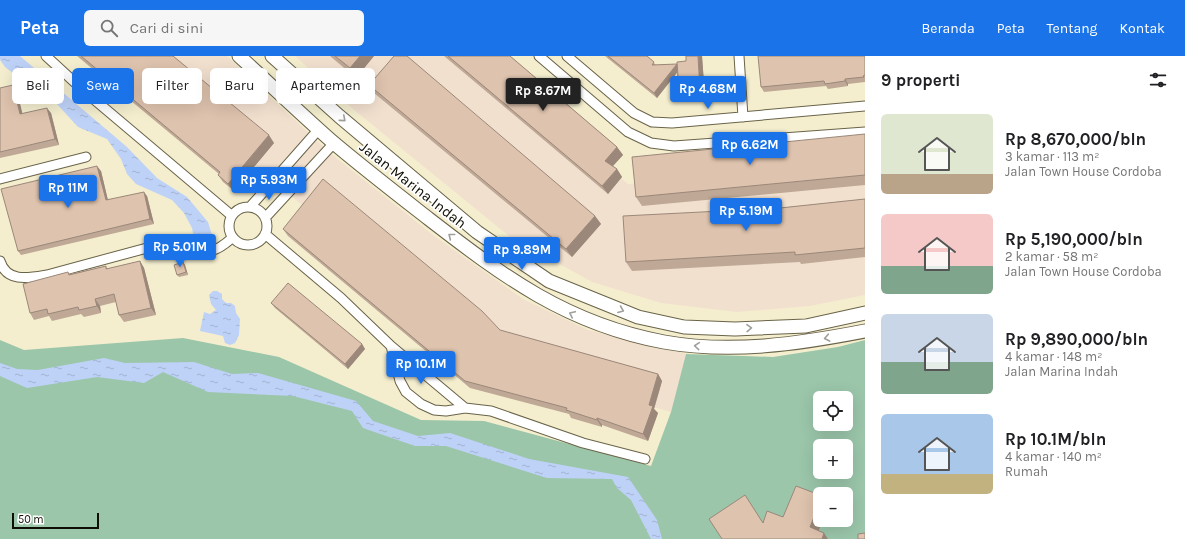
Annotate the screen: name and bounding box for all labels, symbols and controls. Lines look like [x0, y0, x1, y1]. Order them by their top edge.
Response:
search box [84, 10, 364, 46]
text: Peta [20, 17, 60, 39]
icon: search [98, 17, 120, 39]
text: Cari di sini [130, 19, 203, 37]
text: Beranda [922, 20, 975, 37]
text: Peta [997, 20, 1025, 37]
text: Tentang [1047, 20, 1098, 37]
text: Kontak [1120, 20, 1165, 37]
chip: Beli [12, 68, 64, 104]
chip: Sewa [72, 68, 134, 104]
chip: Filter [142, 68, 202, 104]
chip: Baru [210, 68, 268, 104]
chip: Apartemen [276, 68, 375, 104]
icon: filters [1147, 69, 1169, 91]
text: 9 properti [881, 70, 961, 90]
pin: Rp 4.68M [667, 76, 749, 110]
pin: Rp 8.67M [502, 78, 584, 112]
text: Rp 4.68M [679, 81, 737, 96]
text: Rp 8.67M [515, 83, 571, 98]
one-way arrow [339, 115, 346, 122]
text: Rp 8,670,000/bln [1005, 129, 1146, 149]
icon: home [913, 130, 961, 178]
pin: Rp 6.62M [709, 132, 791, 166]
text: Rp 6.62M [721, 137, 779, 152]
street label: Jalan Marina Indah [356, 138, 470, 232]
text: 3 kamar · 113 m² [1005, 149, 1100, 164]
text: Jalan Town House Cordoba [1005, 164, 1162, 179]
pin: Rp 5.93M [228, 167, 310, 201]
text: Rp 5.93M [240, 172, 298, 187]
pin: Rp 11M [35, 175, 101, 209]
text: Rp 11M [48, 180, 88, 195]
pin: Rp 5.19M [705, 198, 787, 232]
text: Rp 5.19M [719, 203, 773, 218]
text: Rp 5,190,000/bln [1005, 229, 1143, 249]
icon: home [913, 230, 961, 278]
pin: Rp 5.01M [139, 234, 221, 268]
one-way arrow [449, 234, 456, 241]
pin: Rp 9.89M [481, 237, 563, 271]
text: Rp 5.01M [153, 239, 207, 254]
text: Rp 9.89M [493, 242, 551, 257]
text: 2 kamar · 58 m² [1005, 249, 1098, 264]
text: Jalan Town House Cordoba [1005, 264, 1162, 279]
one-way arrow [618, 305, 625, 313]
one-way arrow [569, 311, 576, 319]
one-way arrow [746, 324, 752, 333]
text: Rp 9,890,000/bln [1005, 329, 1148, 349]
icon: home [913, 330, 961, 378]
one-way arrow [824, 334, 830, 342]
one-way arrow [694, 341, 700, 350]
text: 4 kamar · 148 m² [1005, 349, 1102, 364]
pin: Rp 10.1M [380, 351, 462, 385]
text: Rp 10.1M [395, 356, 447, 371]
text: Jalan Marina Indah [1005, 364, 1118, 379]
map controls [813, 391, 853, 527]
button: locate [813, 391, 853, 431]
text: Rp 10.1M/bln [1005, 429, 1106, 449]
icon: home [913, 430, 961, 478]
button: + [813, 439, 853, 479]
text: 4 kamar · 140 m² [1005, 449, 1102, 464]
text: Rumah [1005, 464, 1048, 479]
button: − [813, 487, 853, 527]
scale bar [12, 511, 99, 530]
text: 50 m [18, 513, 44, 526]

